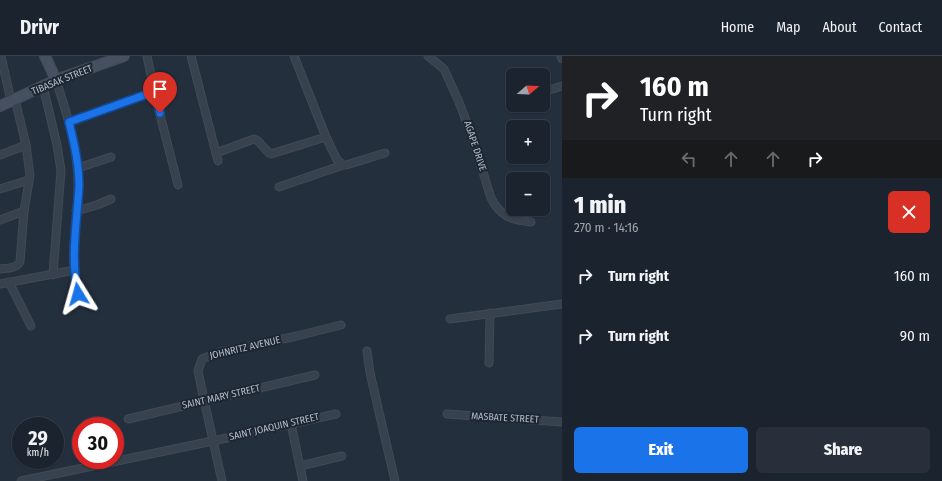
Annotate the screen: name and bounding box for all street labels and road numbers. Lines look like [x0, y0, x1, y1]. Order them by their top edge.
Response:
street label: TIBASAK STREET [30, 62, 95, 98]
street label: AGAPE DRIVE [461, 119, 489, 173]
street label: JOHNRITZ AVENUE [208, 334, 282, 362]
street label: SAINT MARY STREET [181, 382, 261, 412]
street label: MASBATE STREET [471, 410, 540, 426]
street label: SAINT JOAQUIN STREET [228, 411, 320, 443]

